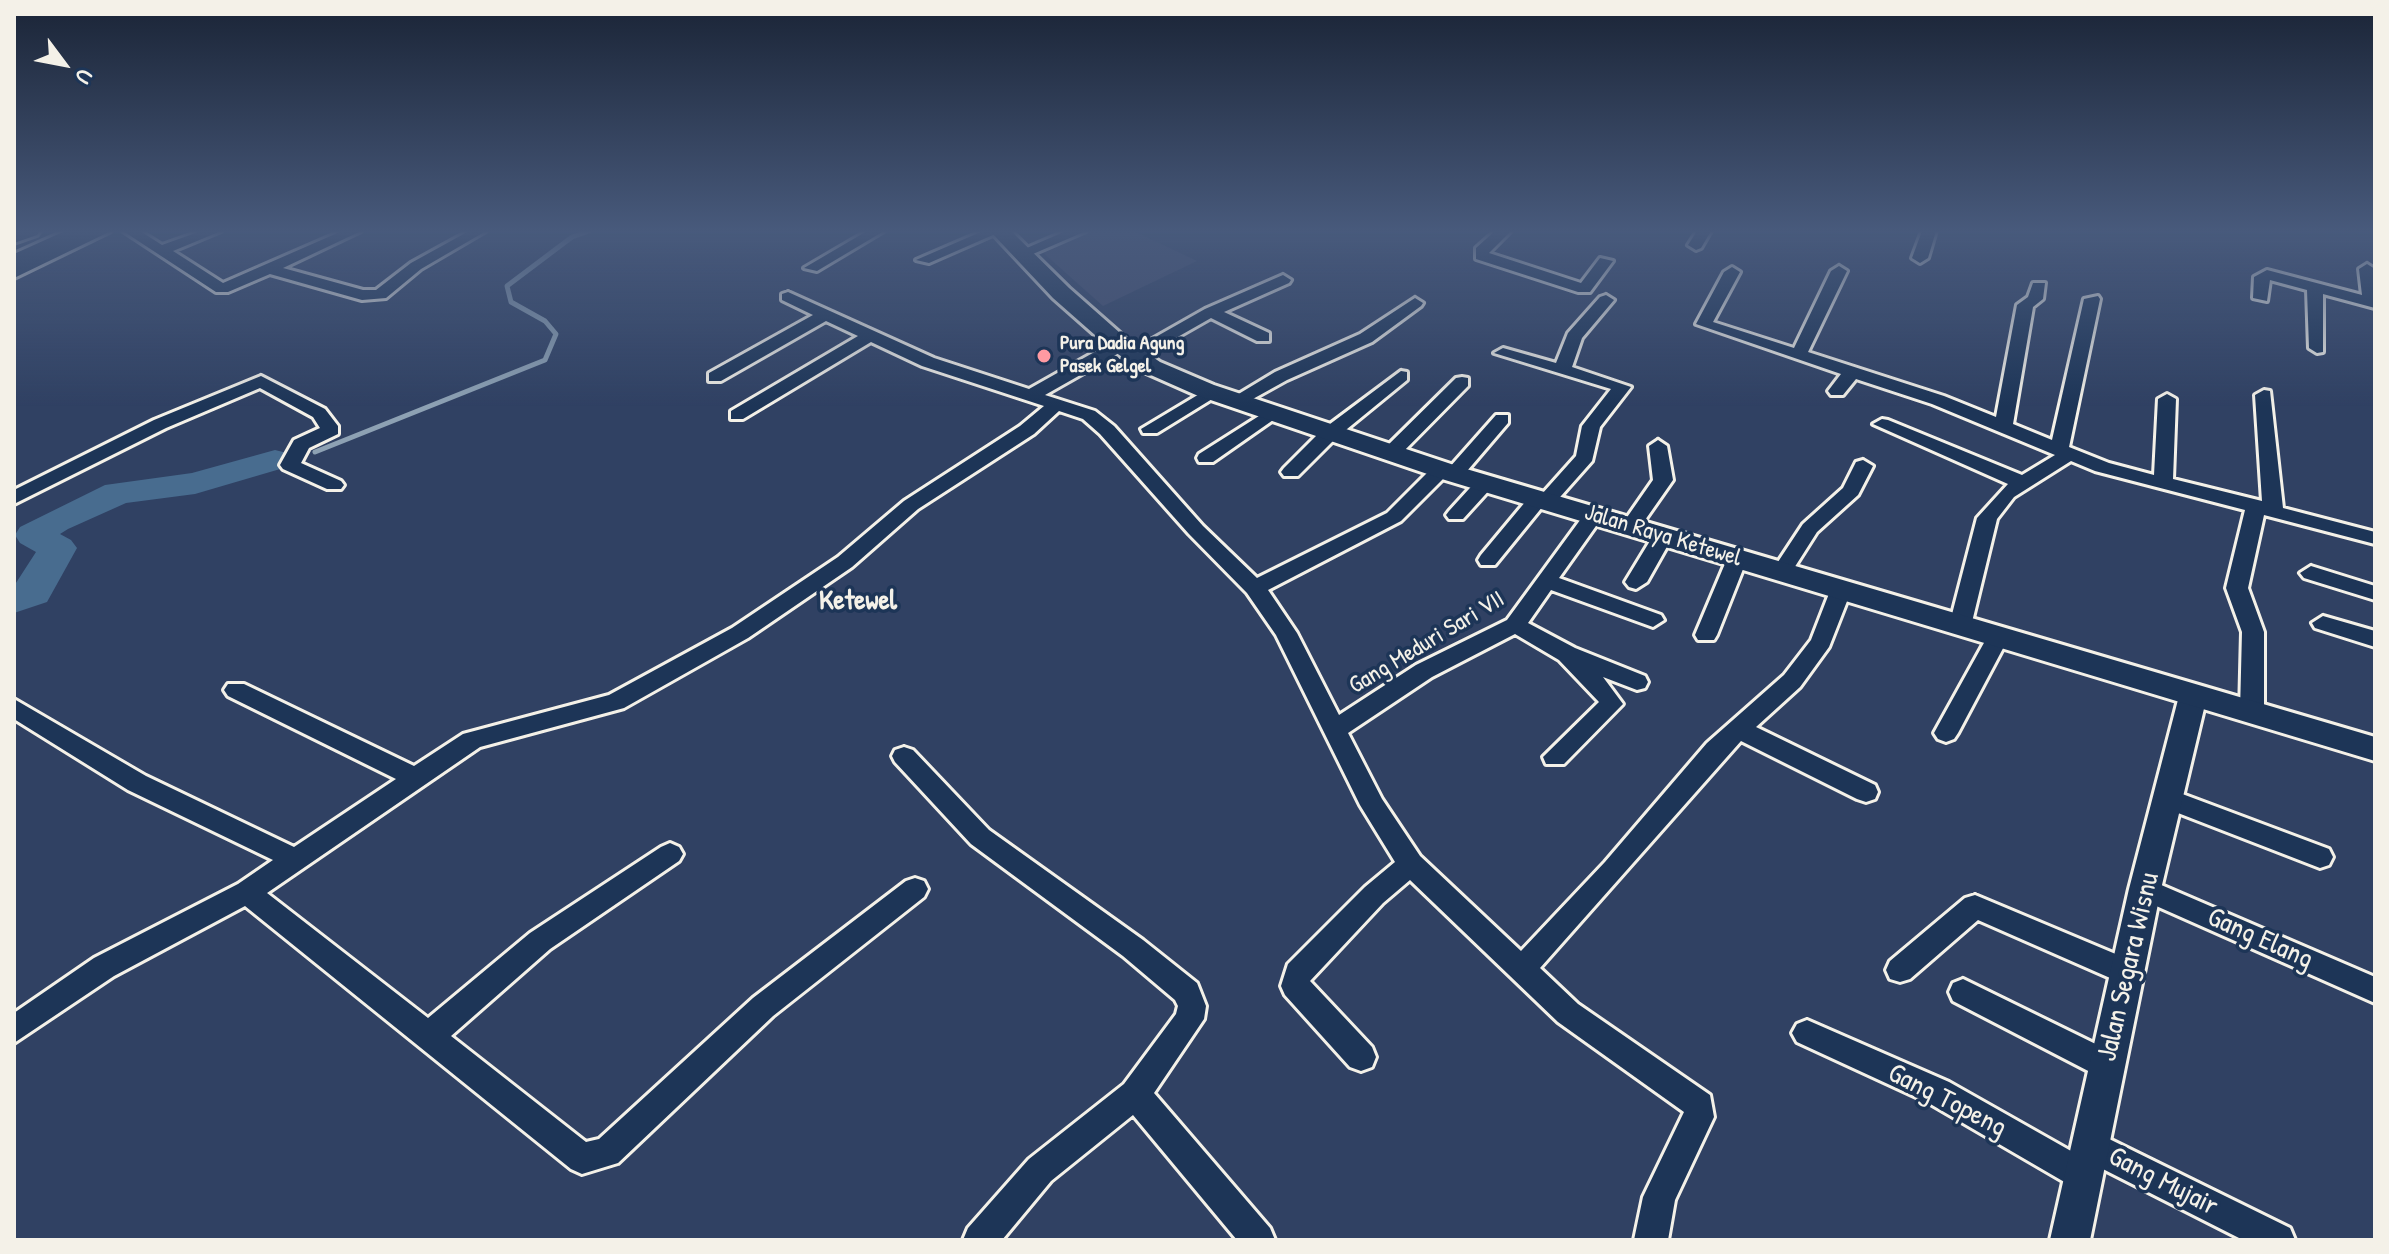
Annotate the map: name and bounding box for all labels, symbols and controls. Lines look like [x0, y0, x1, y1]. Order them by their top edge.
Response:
north arrow [24, 24, 104, 104]
text: U [68, 64, 100, 90]
place label: Pura Dadia Agung Pasek Gelgel [1060, 332, 1184, 379]
marker: Pura Dadia Agung Pasek Gelgel [1035, 347, 1053, 365]
street label: Jalan Raya Ketewel [1581, 498, 1745, 574]
district label: Ketewel [819, 585, 897, 619]
street label: Gang Meduri Sari VII [1344, 585, 1510, 701]
street label: Jalan Segara Wisnu [2091, 869, 2167, 1065]
street label: Gang Elang [2202, 901, 2318, 977]
street label: Gang Topeng [1882, 1057, 2012, 1145]
street label: Gang Mujair [2103, 1140, 2223, 1224]

